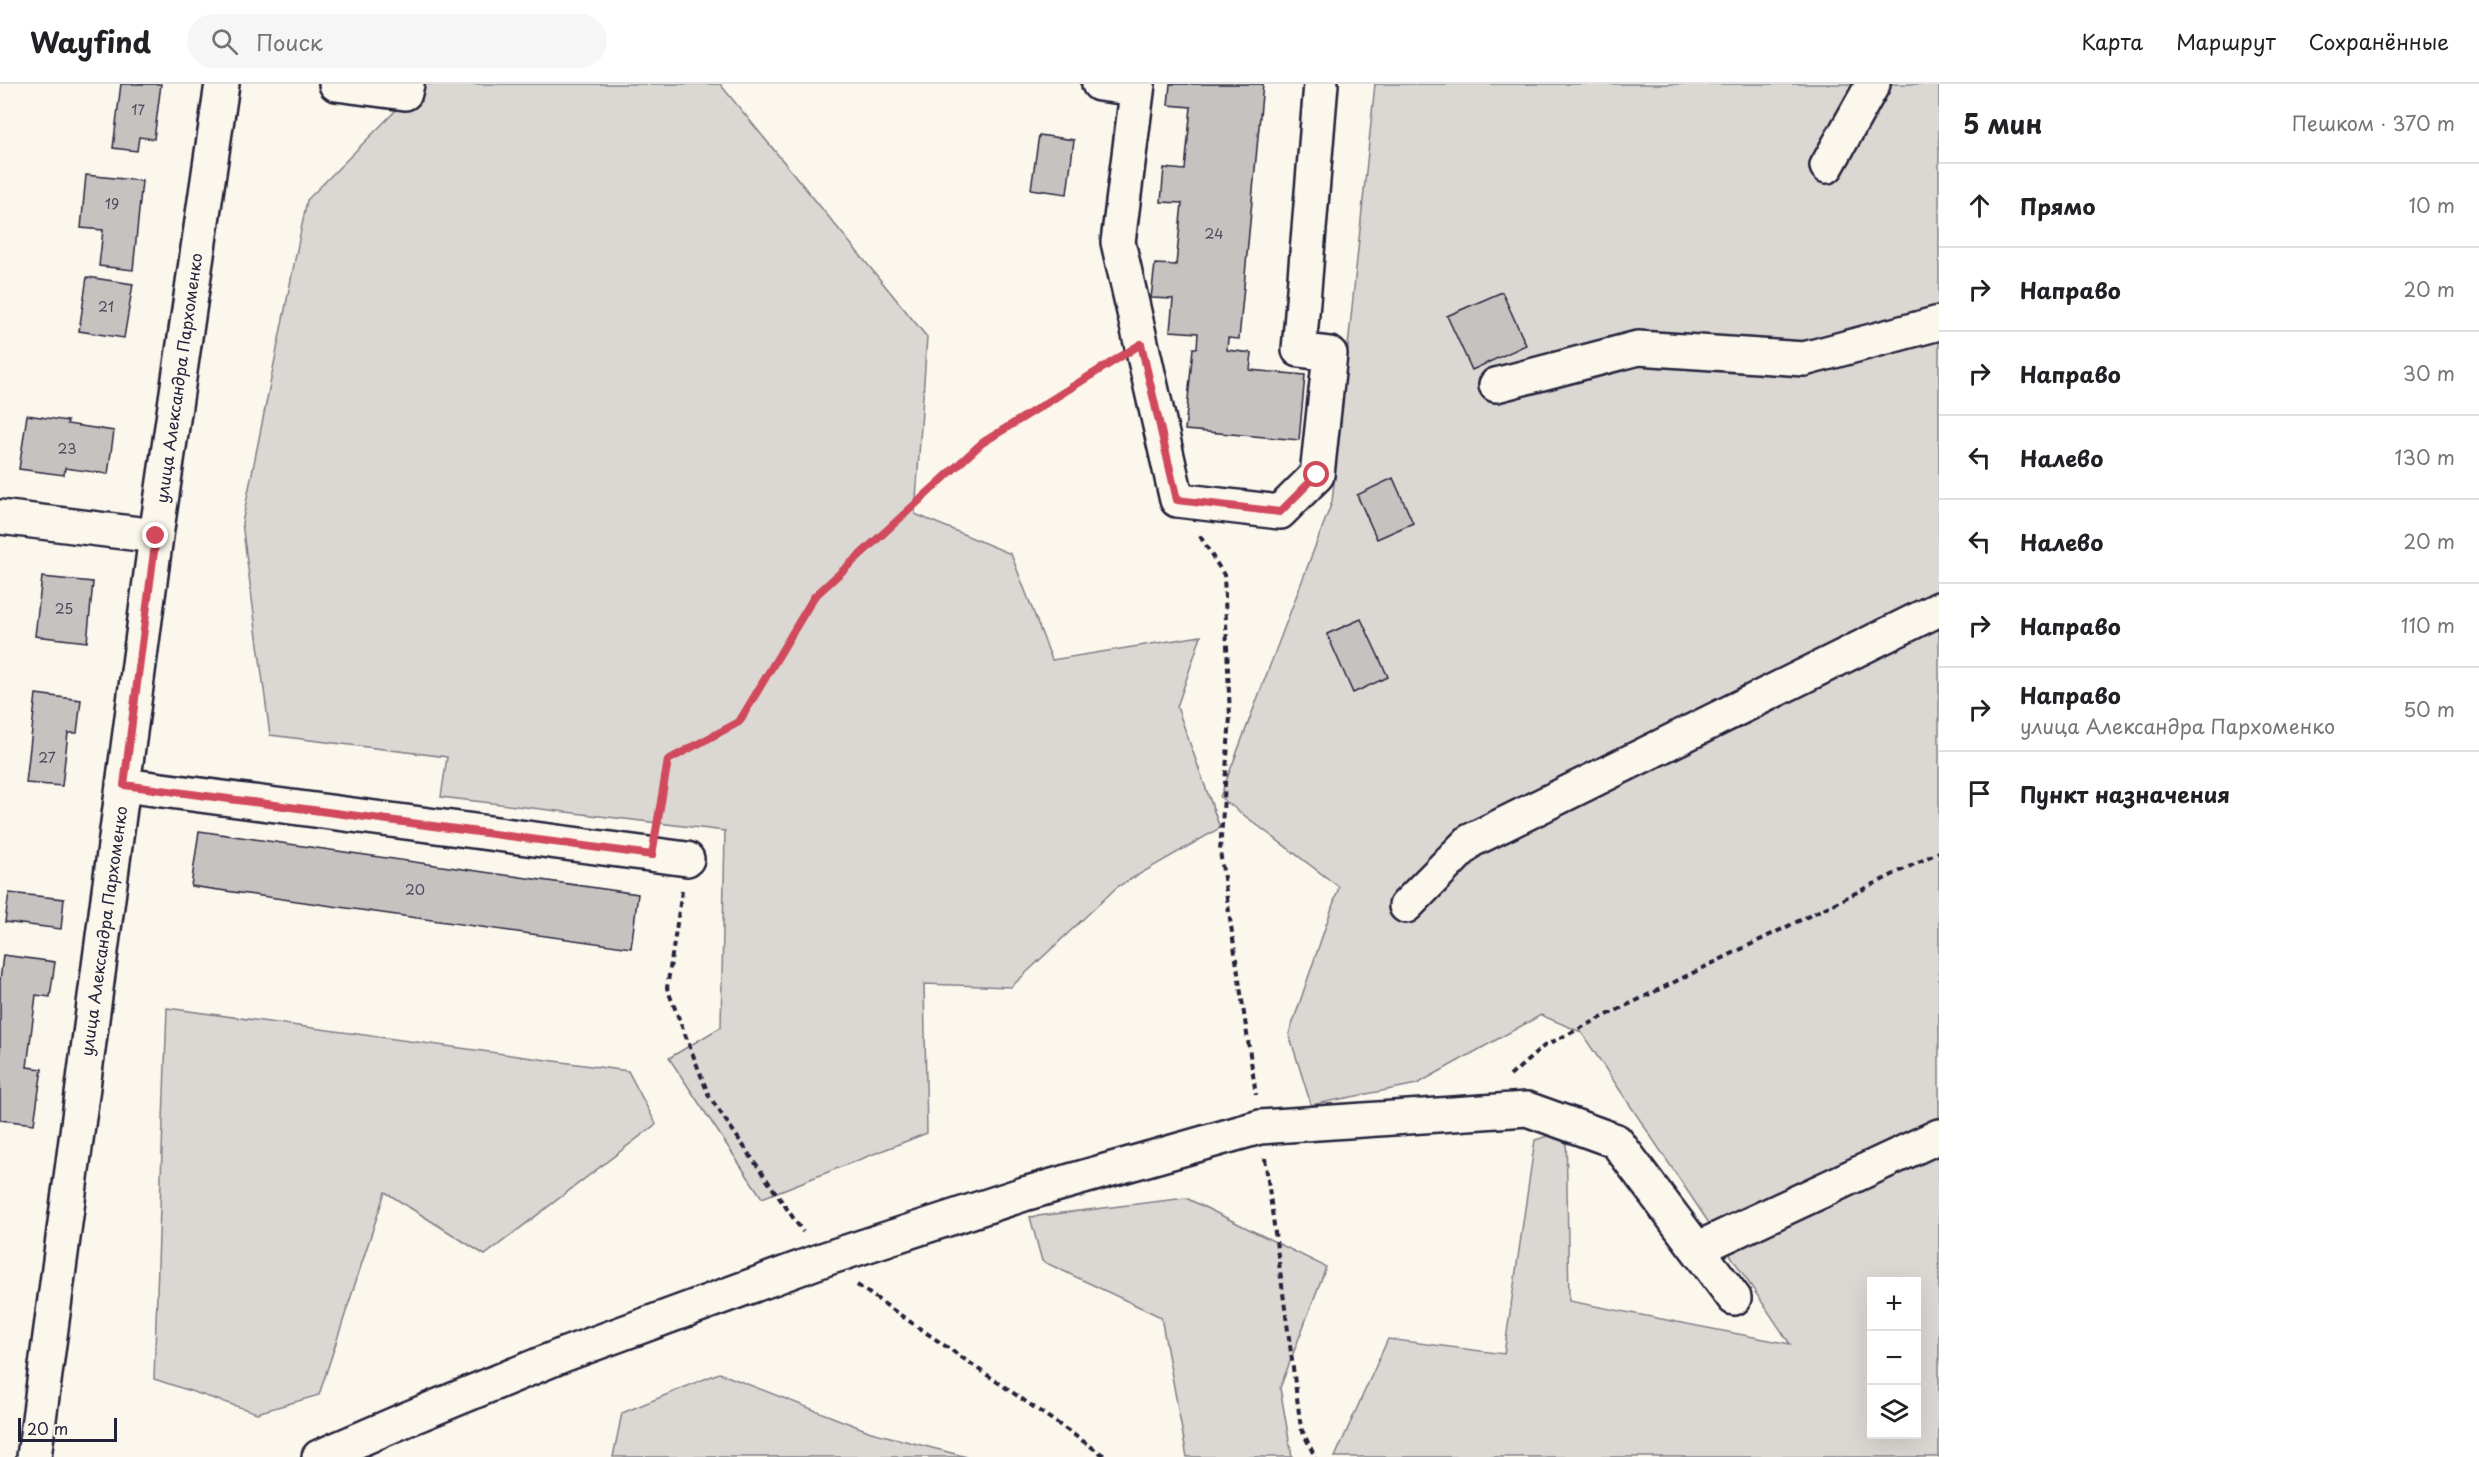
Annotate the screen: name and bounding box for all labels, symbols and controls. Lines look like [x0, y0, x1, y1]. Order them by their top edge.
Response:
search box [187, 14, 607, 68]
text: Wayfind [30, 20, 151, 63]
icon: search [208, 25, 241, 58]
text: Поиск [256, 25, 323, 58]
text: Карта [2082, 25, 2143, 57]
text: Маршрут [2176, 25, 2276, 57]
text: Сохранённые [2309, 25, 2449, 57]
house number: 17 [131, 99, 145, 120]
text: 5 мин [1963, 104, 2042, 143]
text: Пешком · 370 m [2292, 108, 2455, 138]
icon: ahead [1963, 189, 1996, 222]
text: Прямо [2020, 189, 2095, 222]
text: 10 m [2408, 190, 2455, 220]
house number: 19 [105, 193, 119, 214]
house number: 24 [1205, 223, 1223, 244]
street label: улица Александра Пархоменко [149, 251, 207, 504]
icon: right [1963, 273, 1996, 306]
text: Направо [2020, 273, 2121, 306]
text: 20 m [2403, 274, 2455, 304]
house number: 21 [98, 296, 114, 317]
icon: right [1963, 357, 1996, 390]
text: Направо [2020, 357, 2121, 390]
text: 30 m [2402, 358, 2455, 388]
house number: 23 [58, 438, 76, 459]
icon: left [1963, 441, 1996, 474]
text: Налево [2020, 441, 2103, 474]
text: 130 m [2395, 442, 2455, 472]
route start [1303, 461, 1329, 487]
route end [142, 522, 168, 548]
icon: left [1963, 525, 1996, 558]
text: Налево [2020, 525, 2103, 558]
text: 20 m [2403, 526, 2455, 556]
house number: 25 [55, 598, 73, 619]
icon: right [1963, 609, 1996, 642]
text: Направо [2020, 609, 2121, 642]
text: 110 m [2401, 610, 2455, 640]
text: Направо [2020, 678, 2121, 711]
icon: right [1963, 693, 1996, 726]
text: 50 m [2403, 694, 2455, 724]
text: улица Александра Пархоменко [2020, 711, 2335, 741]
house number: 27 [38, 747, 56, 768]
icon: arrive [1963, 777, 1996, 810]
text: Пункт назначения [2020, 777, 2230, 810]
street label: улица Александра Пархоменко [74, 804, 132, 1057]
house number: 20 [405, 879, 425, 900]
map controls [1867, 1277, 1921, 1439]
button: + [1867, 1277, 1921, 1331]
button: − [1867, 1331, 1921, 1385]
button: layers [1867, 1385, 1921, 1439]
scale bar [18, 1415, 117, 1442]
text: 20 m [27, 1416, 68, 1440]

